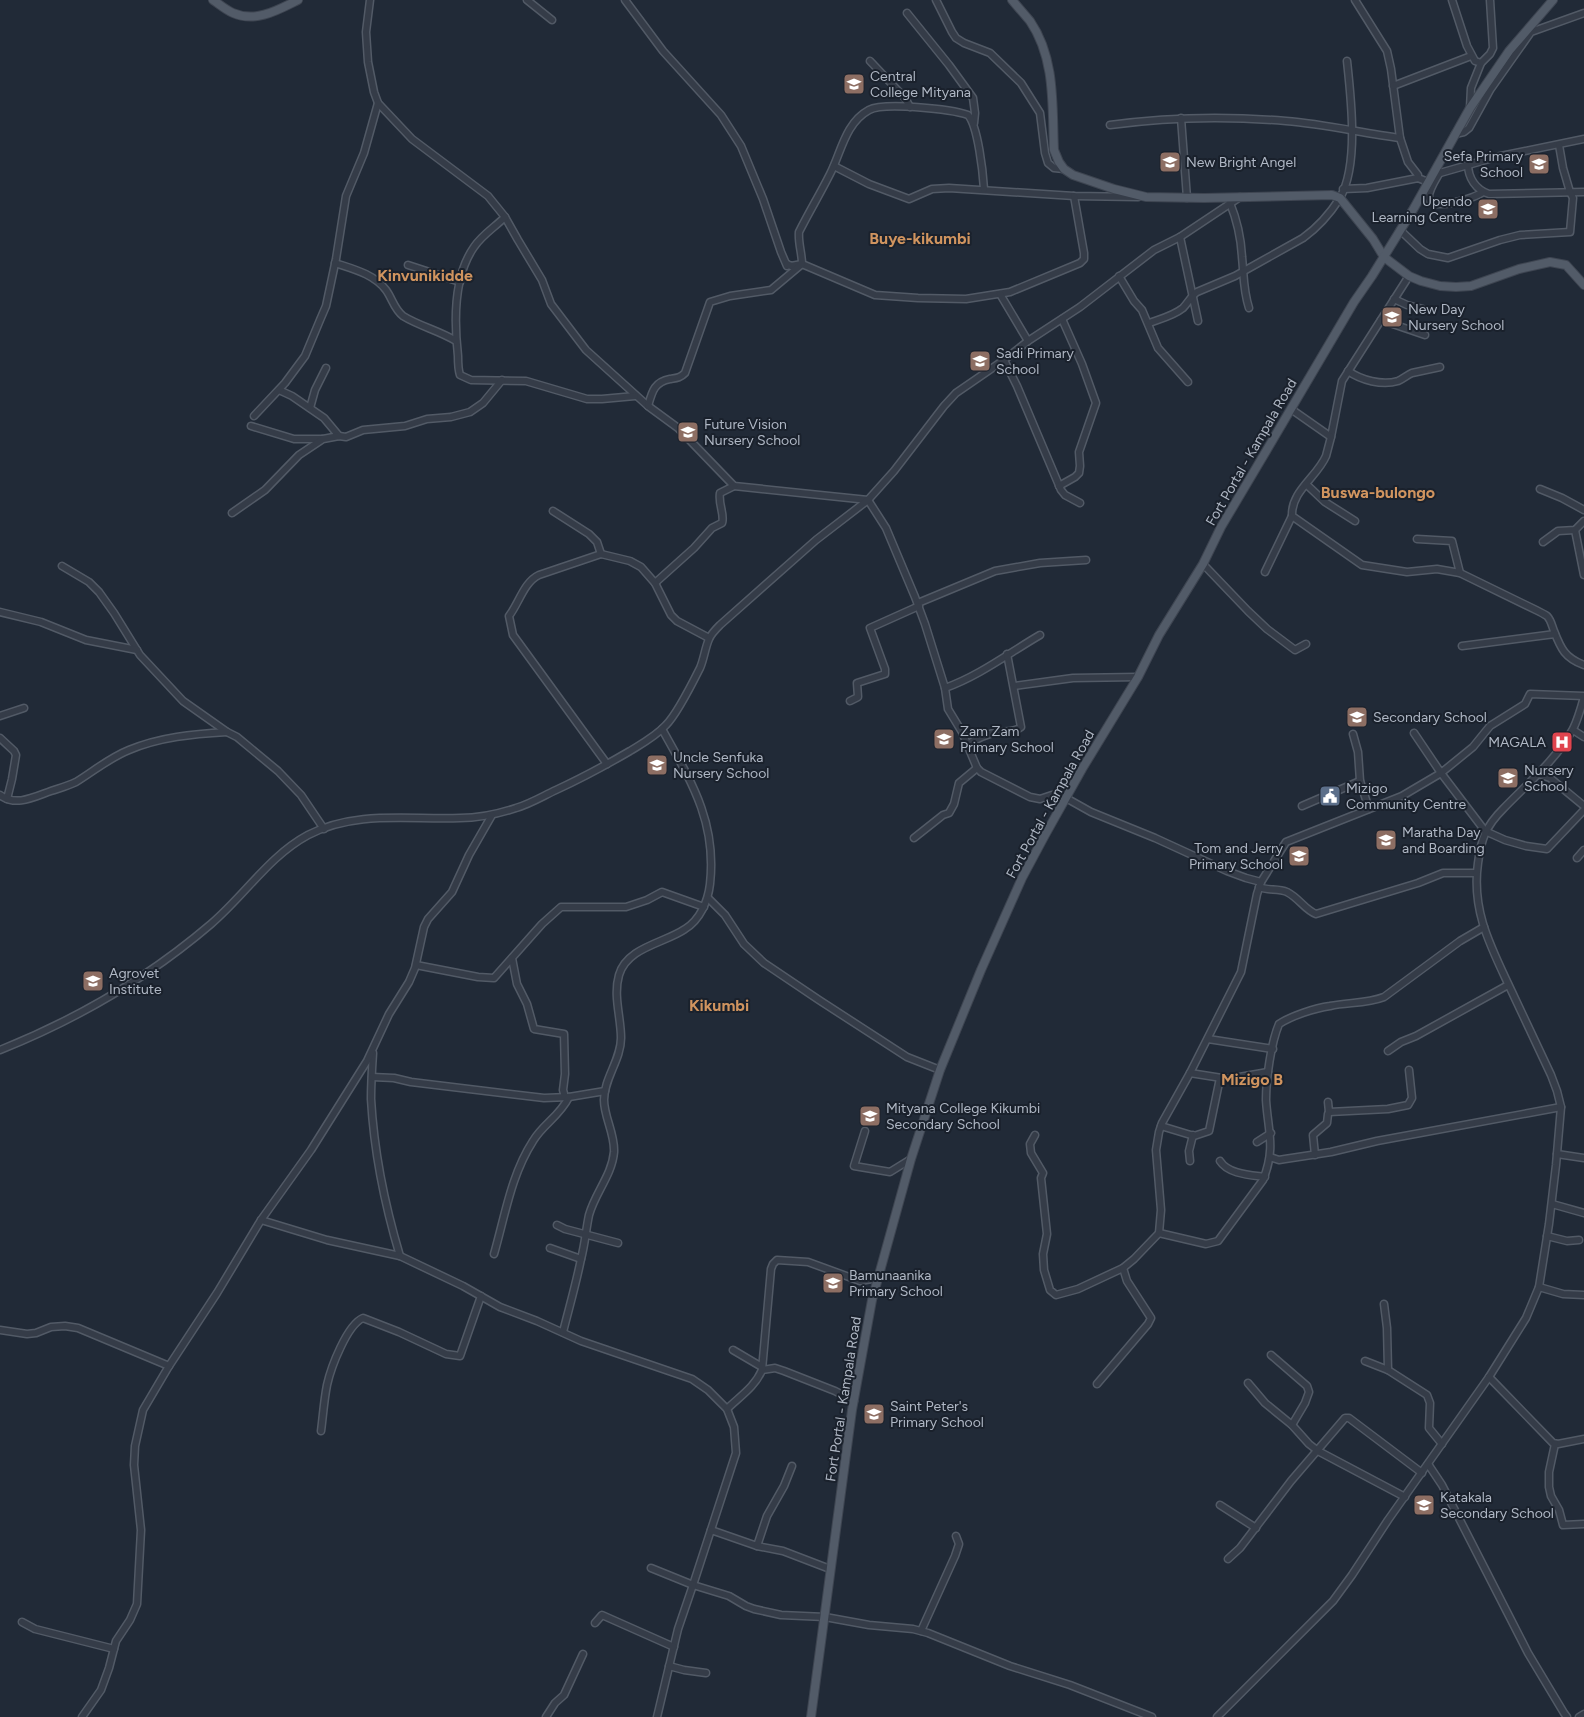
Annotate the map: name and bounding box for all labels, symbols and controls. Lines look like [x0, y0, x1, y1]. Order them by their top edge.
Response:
place label: Central College Mityana [870, 68, 971, 101]
school or university icon: Central College Mityana [842, 72, 866, 96]
place label: Sefa Primary School [1444, 148, 1524, 181]
school or university icon: New Bright Angel [1158, 150, 1182, 174]
school or university icon: Sefa Primary School [1527, 152, 1551, 176]
place label: New Bright Angel [1186, 154, 1296, 171]
place label: Upendo Learning Centre [1371, 193, 1472, 226]
school or university icon: Upendo Learning Centre [1476, 197, 1500, 221]
district label: Buye-kikumbi [869, 229, 971, 248]
district label: Kinvunikidde [377, 266, 473, 285]
place label: New Day Nursery School [1408, 301, 1504, 334]
school or university icon: New Day Nursery School [1380, 305, 1404, 329]
place label: Sadi Primary School [996, 345, 1074, 378]
school or university icon: Sadi Primary School [968, 349, 992, 373]
street label: Fort Portal - Kampala Road [1202, 376, 1301, 529]
place label: Future Vision Nursery School [704, 416, 800, 449]
school or university icon: Future Vision Nursery School [676, 420, 700, 444]
district label: Buswa-bulongo [1321, 483, 1435, 502]
school or university icon: Secondary School [1345, 705, 1369, 729]
place label: Secondary School [1373, 709, 1487, 726]
place label: Zam Zam Primary School [960, 723, 1054, 756]
school or university icon: Zam Zam Primary School [932, 727, 956, 751]
street label: Fort Portal - Kampala Road [1003, 727, 1098, 881]
hospital icon: MAGALA [1550, 730, 1574, 754]
place label: MAGALA [1488, 734, 1547, 751]
place label: Uncle Senfuka Nursery School [673, 749, 769, 782]
school or university icon: Uncle Senfuka Nursery School [645, 753, 669, 777]
place label: Nursery School [1524, 762, 1574, 795]
school or university icon: Nursery School [1496, 766, 1520, 790]
place label: Mizigo Community Centre [1346, 780, 1467, 813]
public building icon: Mizigo Community Centre [1318, 784, 1342, 808]
place label: Maratha Day and Boarding [1402, 824, 1485, 857]
school or university icon: Maratha Day and Boarding [1374, 828, 1398, 852]
place label: Tom and Jerry Primary School [1189, 840, 1284, 873]
school or university icon: Tom and Jerry Primary School [1287, 844, 1311, 868]
place label: Agrovet Institute [109, 965, 162, 998]
school or university icon: Agrovet Institute [81, 969, 105, 993]
district label: Kikumbi [689, 996, 749, 1015]
district label: Mizigo B [1221, 1070, 1283, 1089]
place label: Mityana College Kikumbi Secondary School [886, 1100, 1040, 1133]
school or university icon: Mityana College Kikumbi Secondary School [858, 1104, 882, 1128]
place label: Bamunaanika Primary School [849, 1267, 943, 1300]
school or university icon: Bamunaanika Primary School [821, 1271, 845, 1295]
street label: Fort Portal - Kampala Road [822, 1315, 865, 1483]
place label: Saint Peter's Primary School [890, 1398, 984, 1431]
school or university icon: Saint Peter's Primary School [862, 1402, 886, 1426]
place label: Katakala Secondary School [1440, 1489, 1554, 1522]
school or university icon: Katakala Secondary School [1412, 1493, 1436, 1517]

